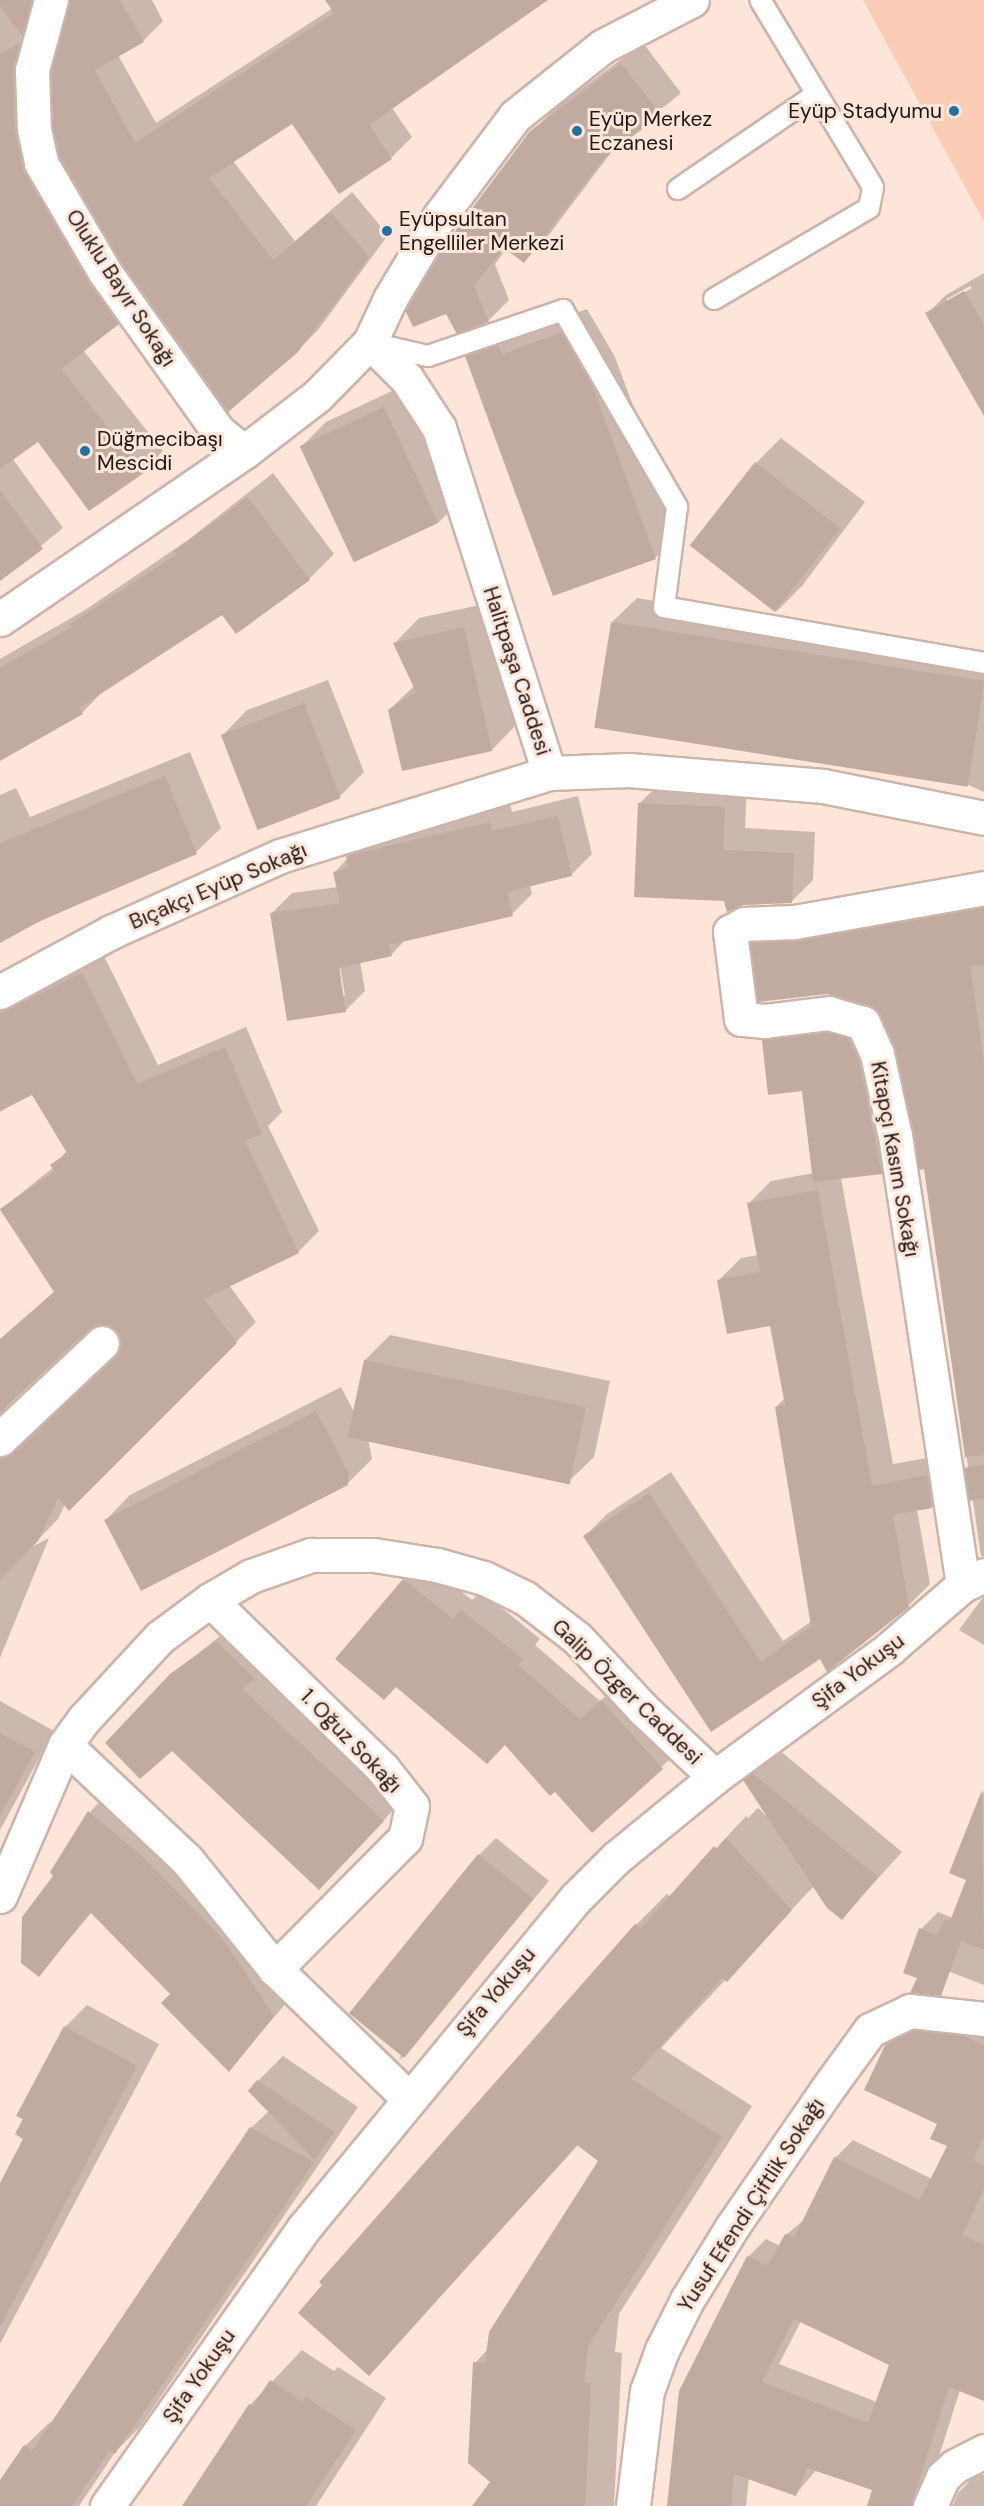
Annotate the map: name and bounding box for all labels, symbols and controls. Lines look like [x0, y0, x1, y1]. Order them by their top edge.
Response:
place label: Eyüp Stadyumu [788, 98, 942, 124]
marker: Eyüp Stadyumu [947, 104, 961, 118]
place label: Eyüp Merkez Eczanesi [589, 106, 712, 156]
marker: Eyüp Merkez Eczanesi [570, 124, 584, 138]
street label: Oluklu Bayır Sokağı [61, 205, 181, 371]
place label: Eyüpsultan Engelliler Merkezi [399, 206, 564, 256]
marker: Eyüpsultan Engelliler Merkezi [380, 224, 394, 238]
place label: Düğmecibaşı Mescidi [97, 426, 223, 476]
marker: Düğmecibaşı Mescidi [78, 444, 92, 458]
street label: Halitpaşa Caddesi [478, 583, 556, 759]
street label: Bıçakçı Eyüp Sokağı [126, 837, 310, 935]
street label: Kitapçı Kasım Sokağı [865, 1059, 925, 1259]
street label: Galip Özger Caddesi [547, 1614, 707, 1770]
street label: Şifa Yokuşu [807, 1628, 909, 1714]
street label: 1. Oğuz Sokağı [295, 1684, 407, 1798]
street label: Şifa Yokuşu [451, 1942, 541, 2042]
street label: Yusuf Efendi Çiftlik Sokağı [672, 2093, 830, 2317]
street label: Şifa Yokuşu [157, 2324, 241, 2428]

